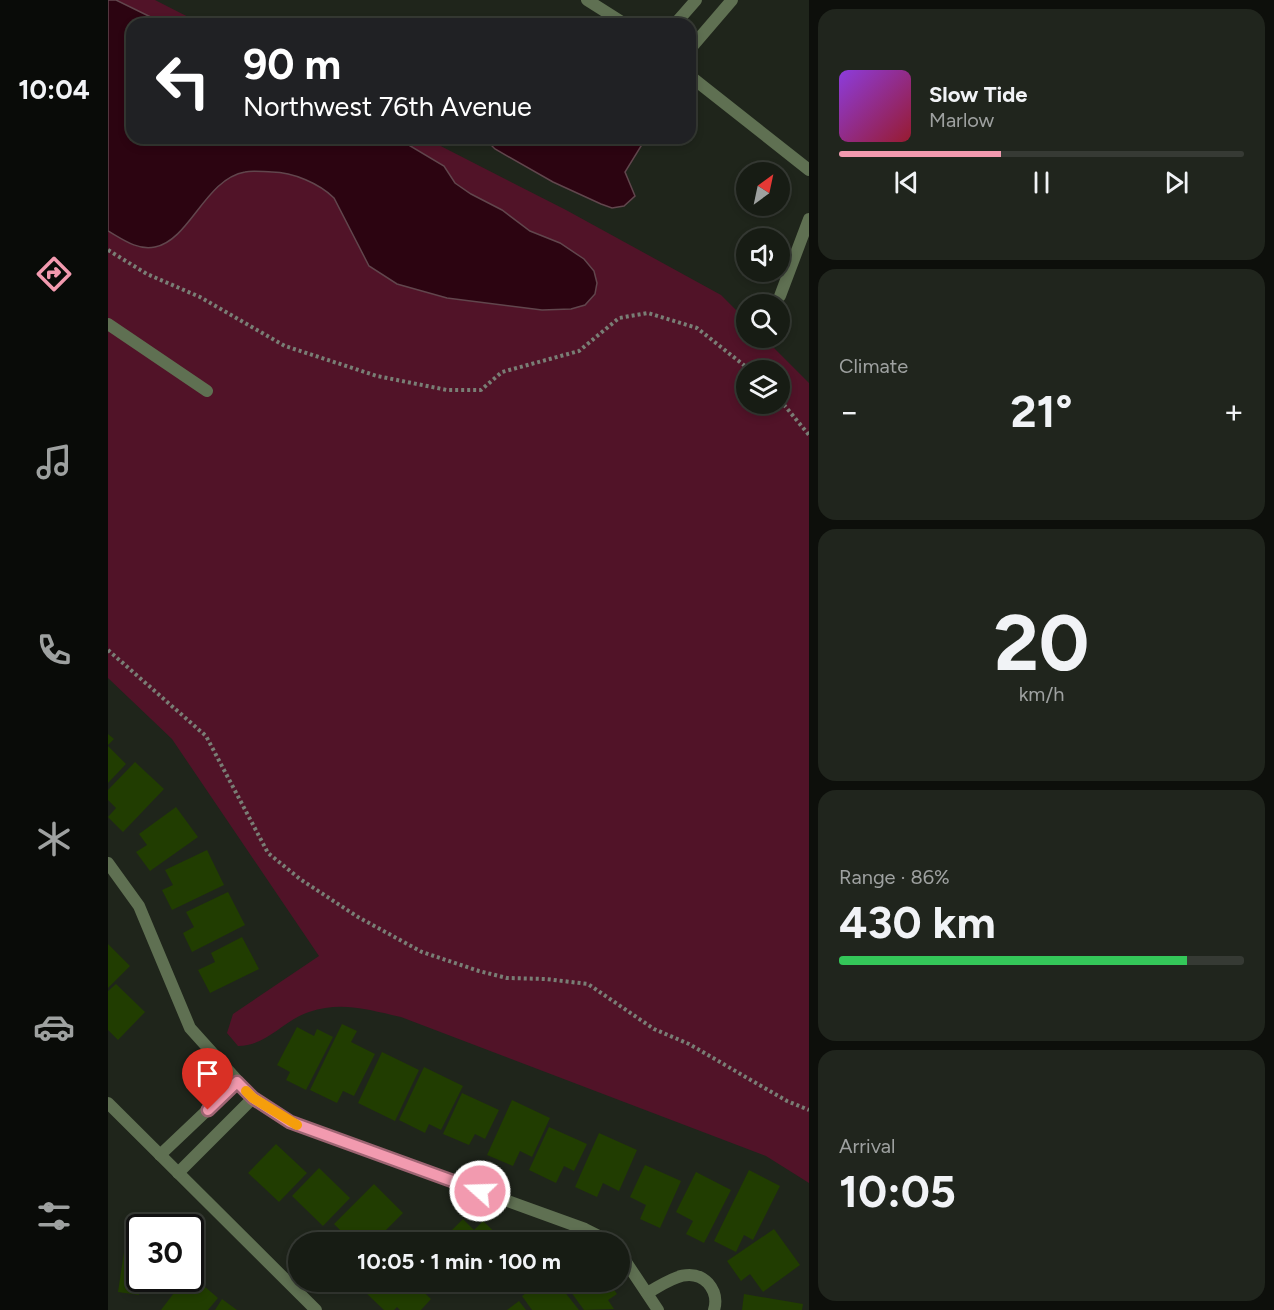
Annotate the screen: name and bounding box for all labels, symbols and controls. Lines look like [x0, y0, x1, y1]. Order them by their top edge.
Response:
text: 90 m [243, 39, 341, 90]
icon: left [144, 42, 222, 120]
text: 10:04 [18, 73, 90, 106]
text: Slow Tide [929, 81, 1028, 108]
text: Northwest 76th Avenue [243, 90, 532, 123]
text: Marlow [929, 108, 994, 132]
north arrow [736, 162, 790, 216]
map controls [736, 162, 790, 414]
icon: previous [890, 166, 923, 199]
icon: pause [1025, 166, 1058, 199]
icon: next [1160, 166, 1193, 199]
button: sound [736, 228, 790, 282]
icon: directions [33, 253, 75, 295]
button: search [736, 294, 790, 348]
text: Climate [839, 354, 908, 378]
button: layers [736, 360, 790, 414]
text: 21° [1010, 384, 1073, 438]
text: − [839, 392, 860, 431]
text: + [1223, 392, 1244, 431]
icon: music [33, 441, 75, 483]
text: 20 [994, 596, 1089, 690]
icon: phone [33, 629, 75, 671]
text: km/h [1019, 682, 1064, 706]
icon: climate [33, 818, 75, 860]
text: Range · 86% [839, 865, 950, 889]
text: 430 km [839, 895, 996, 949]
icon: car [33, 1006, 75, 1048]
pin [182, 1048, 233, 1110]
icon: arrive [191, 1057, 224, 1090]
text: Arrival [839, 1134, 895, 1158]
position arrow [448, 1159, 512, 1223]
text: 10:05 [839, 1164, 956, 1218]
icon: filters [33, 1195, 75, 1237]
speed limit sign: 30 [126, 1214, 204, 1292]
text: 10:05 · 1 min · 100 m [357, 1248, 561, 1275]

